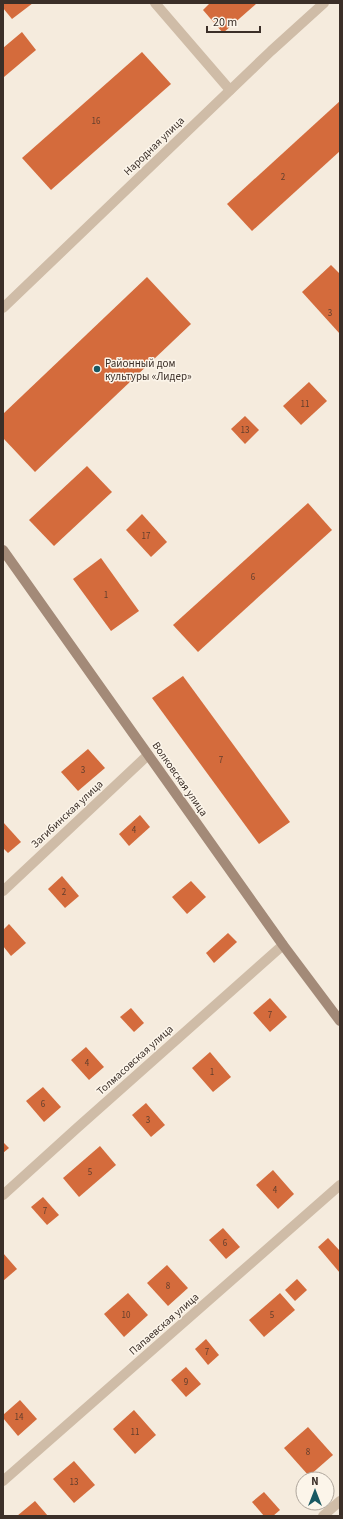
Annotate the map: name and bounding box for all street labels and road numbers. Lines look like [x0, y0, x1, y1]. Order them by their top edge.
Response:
street label: Народная улица [120, 113, 188, 179]
street label: Волковская улица [149, 739, 211, 819]
street label: Загибинская улица [28, 777, 106, 851]
street label: Толмасовская улица [93, 1022, 177, 1098]
street label: Папаевская улица [126, 1290, 202, 1358]

